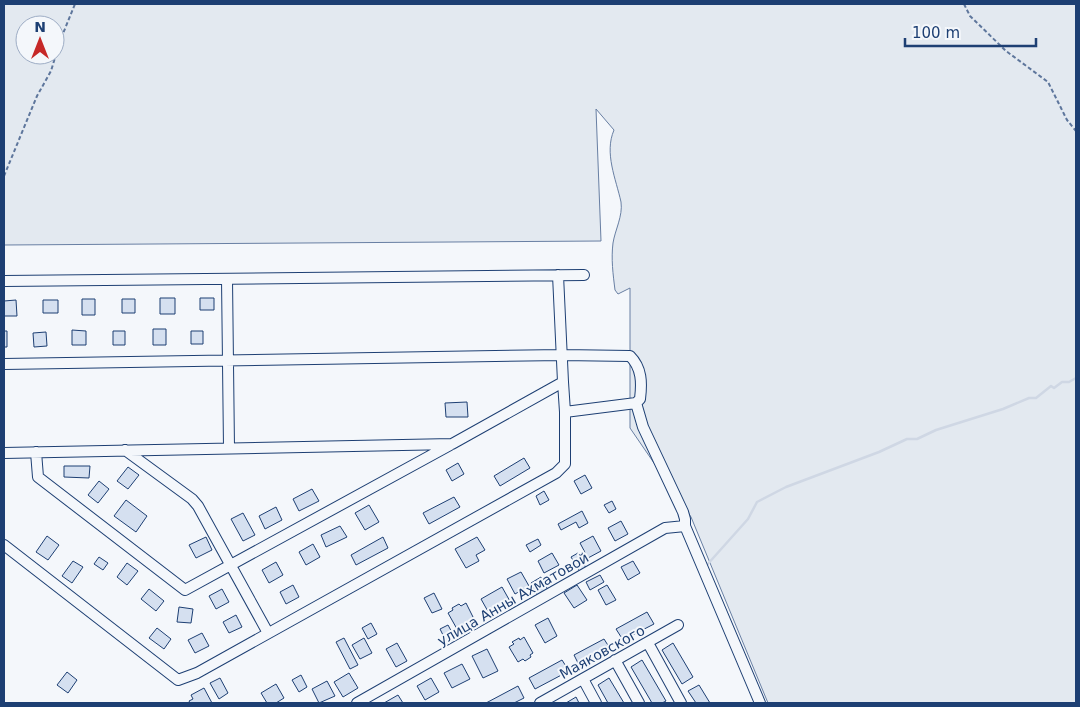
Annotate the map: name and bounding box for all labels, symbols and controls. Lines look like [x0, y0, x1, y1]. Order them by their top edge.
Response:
north arrow [15, 15, 65, 65]
scale bar [905, 15, 1036, 47]
text: N [34, 19, 46, 35]
text: 100 m [912, 24, 960, 42]
street label: улица Анны Ахматовой [435, 549, 591, 649]
street label: Маяковского [557, 622, 647, 682]

